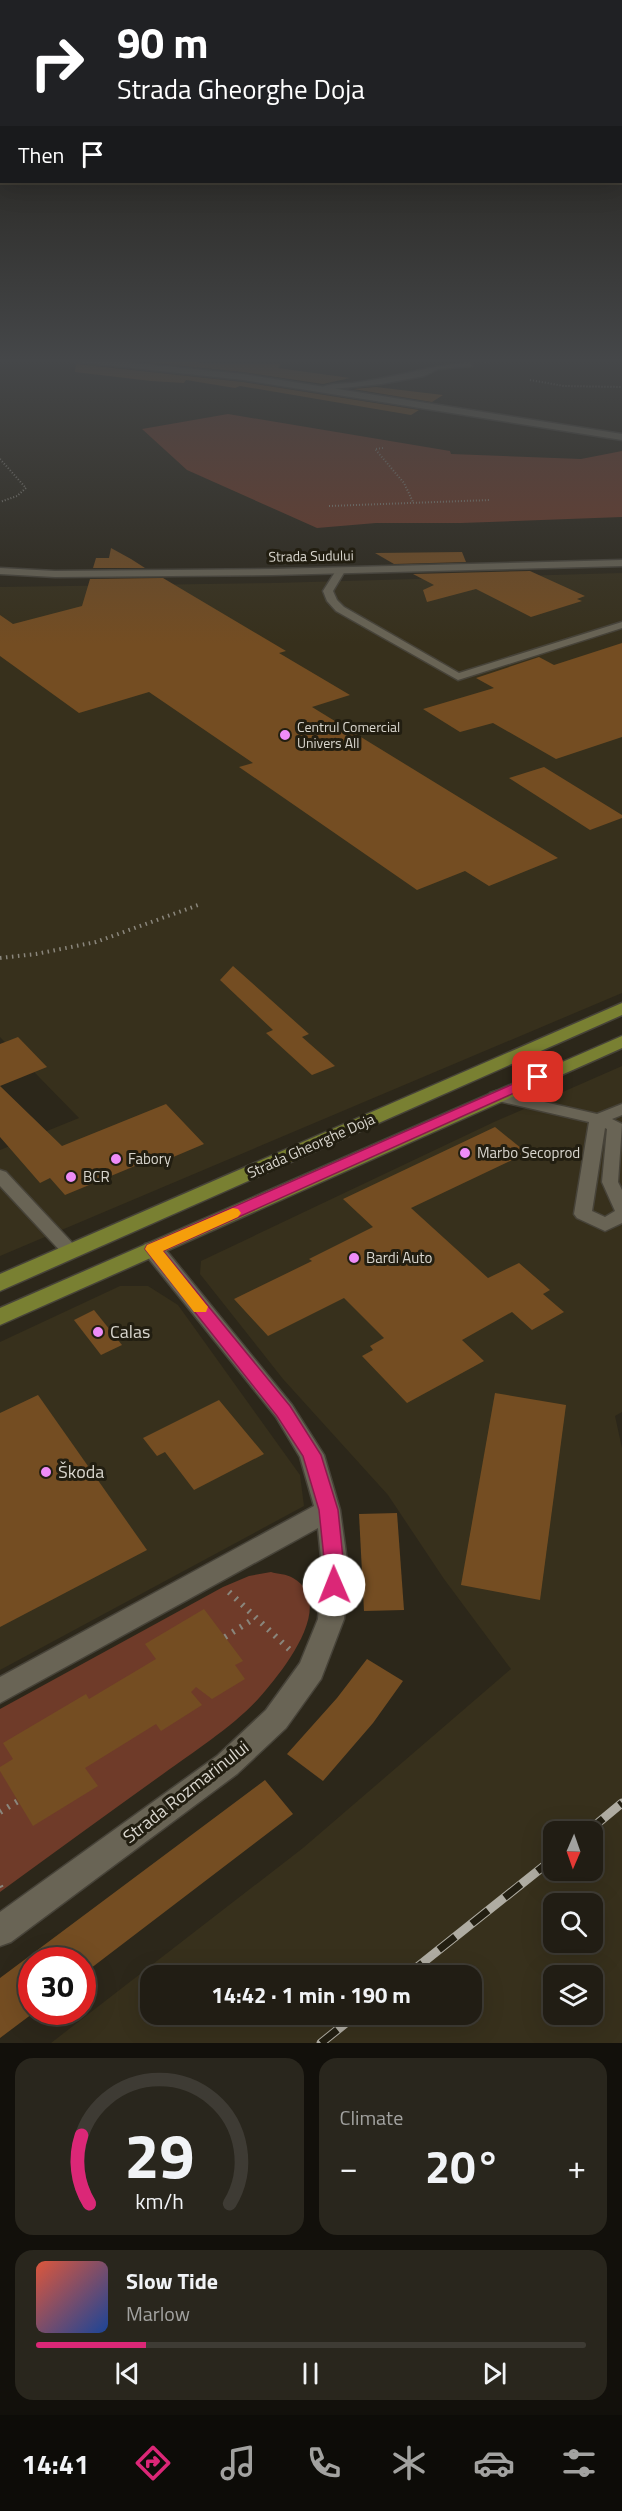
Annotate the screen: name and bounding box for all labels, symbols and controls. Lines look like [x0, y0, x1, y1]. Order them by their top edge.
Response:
text: 90 m [117, 10, 209, 74]
icon: right [18, 24, 96, 102]
text: Strada Gheorghe Doja [117, 68, 365, 109]
text: Then [18, 138, 64, 172]
icon: arrive [76, 138, 109, 171]
street label: Strada Sudului [268, 544, 354, 567]
place label: Centrul Comercial Univers All [297, 716, 400, 753]
marker: Centrul Comercial Univers All [278, 728, 292, 742]
pin [512, 1051, 563, 1102]
icon: arrive [521, 1060, 554, 1093]
street label: Strada Gheorghe Doja [243, 1107, 379, 1184]
place label: Marbo Secoprod [477, 1141, 580, 1164]
marker: Marbo Secoprod [458, 1146, 472, 1160]
place label: Fabory [128, 1147, 171, 1170]
marker: Fabory [109, 1152, 123, 1166]
place label: BCR [83, 1165, 110, 1188]
marker: BCR [64, 1170, 78, 1184]
place label: Bardi Auto [366, 1246, 432, 1269]
marker: Bardi Auto [347, 1251, 361, 1265]
place label: Calas [110, 1318, 150, 1345]
marker: Calas [91, 1325, 105, 1339]
place label: Škoda [58, 1458, 104, 1485]
marker: Škoda [39, 1465, 53, 1479]
position arrow [302, 1553, 366, 1617]
street label: Strada Rozmarinului [117, 1734, 254, 1849]
north arrow [543, 1821, 603, 1881]
map controls [543, 1821, 603, 2025]
button: search [543, 1893, 603, 1953]
speed limit sign: 30 [18, 1947, 96, 2025]
button: layers [543, 1965, 603, 2025]
text: 14:42 · 1 min · 190 m [211, 1978, 411, 2012]
text: Climate [340, 2102, 403, 2133]
text: 29 [124, 2107, 194, 2202]
text: 20° [425, 2132, 501, 2200]
text: − [340, 2142, 358, 2192]
text: + [568, 2142, 586, 2192]
text: km/h [135, 2185, 184, 2217]
text: Slow Tide [126, 2264, 218, 2298]
text: Marlow [126, 2298, 190, 2329]
icon: previous [111, 2357, 144, 2390]
icon: pause [294, 2357, 327, 2390]
icon: next [478, 2357, 511, 2390]
icon: directions [132, 2442, 174, 2484]
icon: music [217, 2442, 259, 2484]
icon: phone [303, 2442, 345, 2484]
icon: climate [388, 2442, 430, 2484]
icon: car [473, 2442, 515, 2484]
icon: filters [558, 2442, 600, 2484]
text: 14:41 [22, 2443, 89, 2484]

